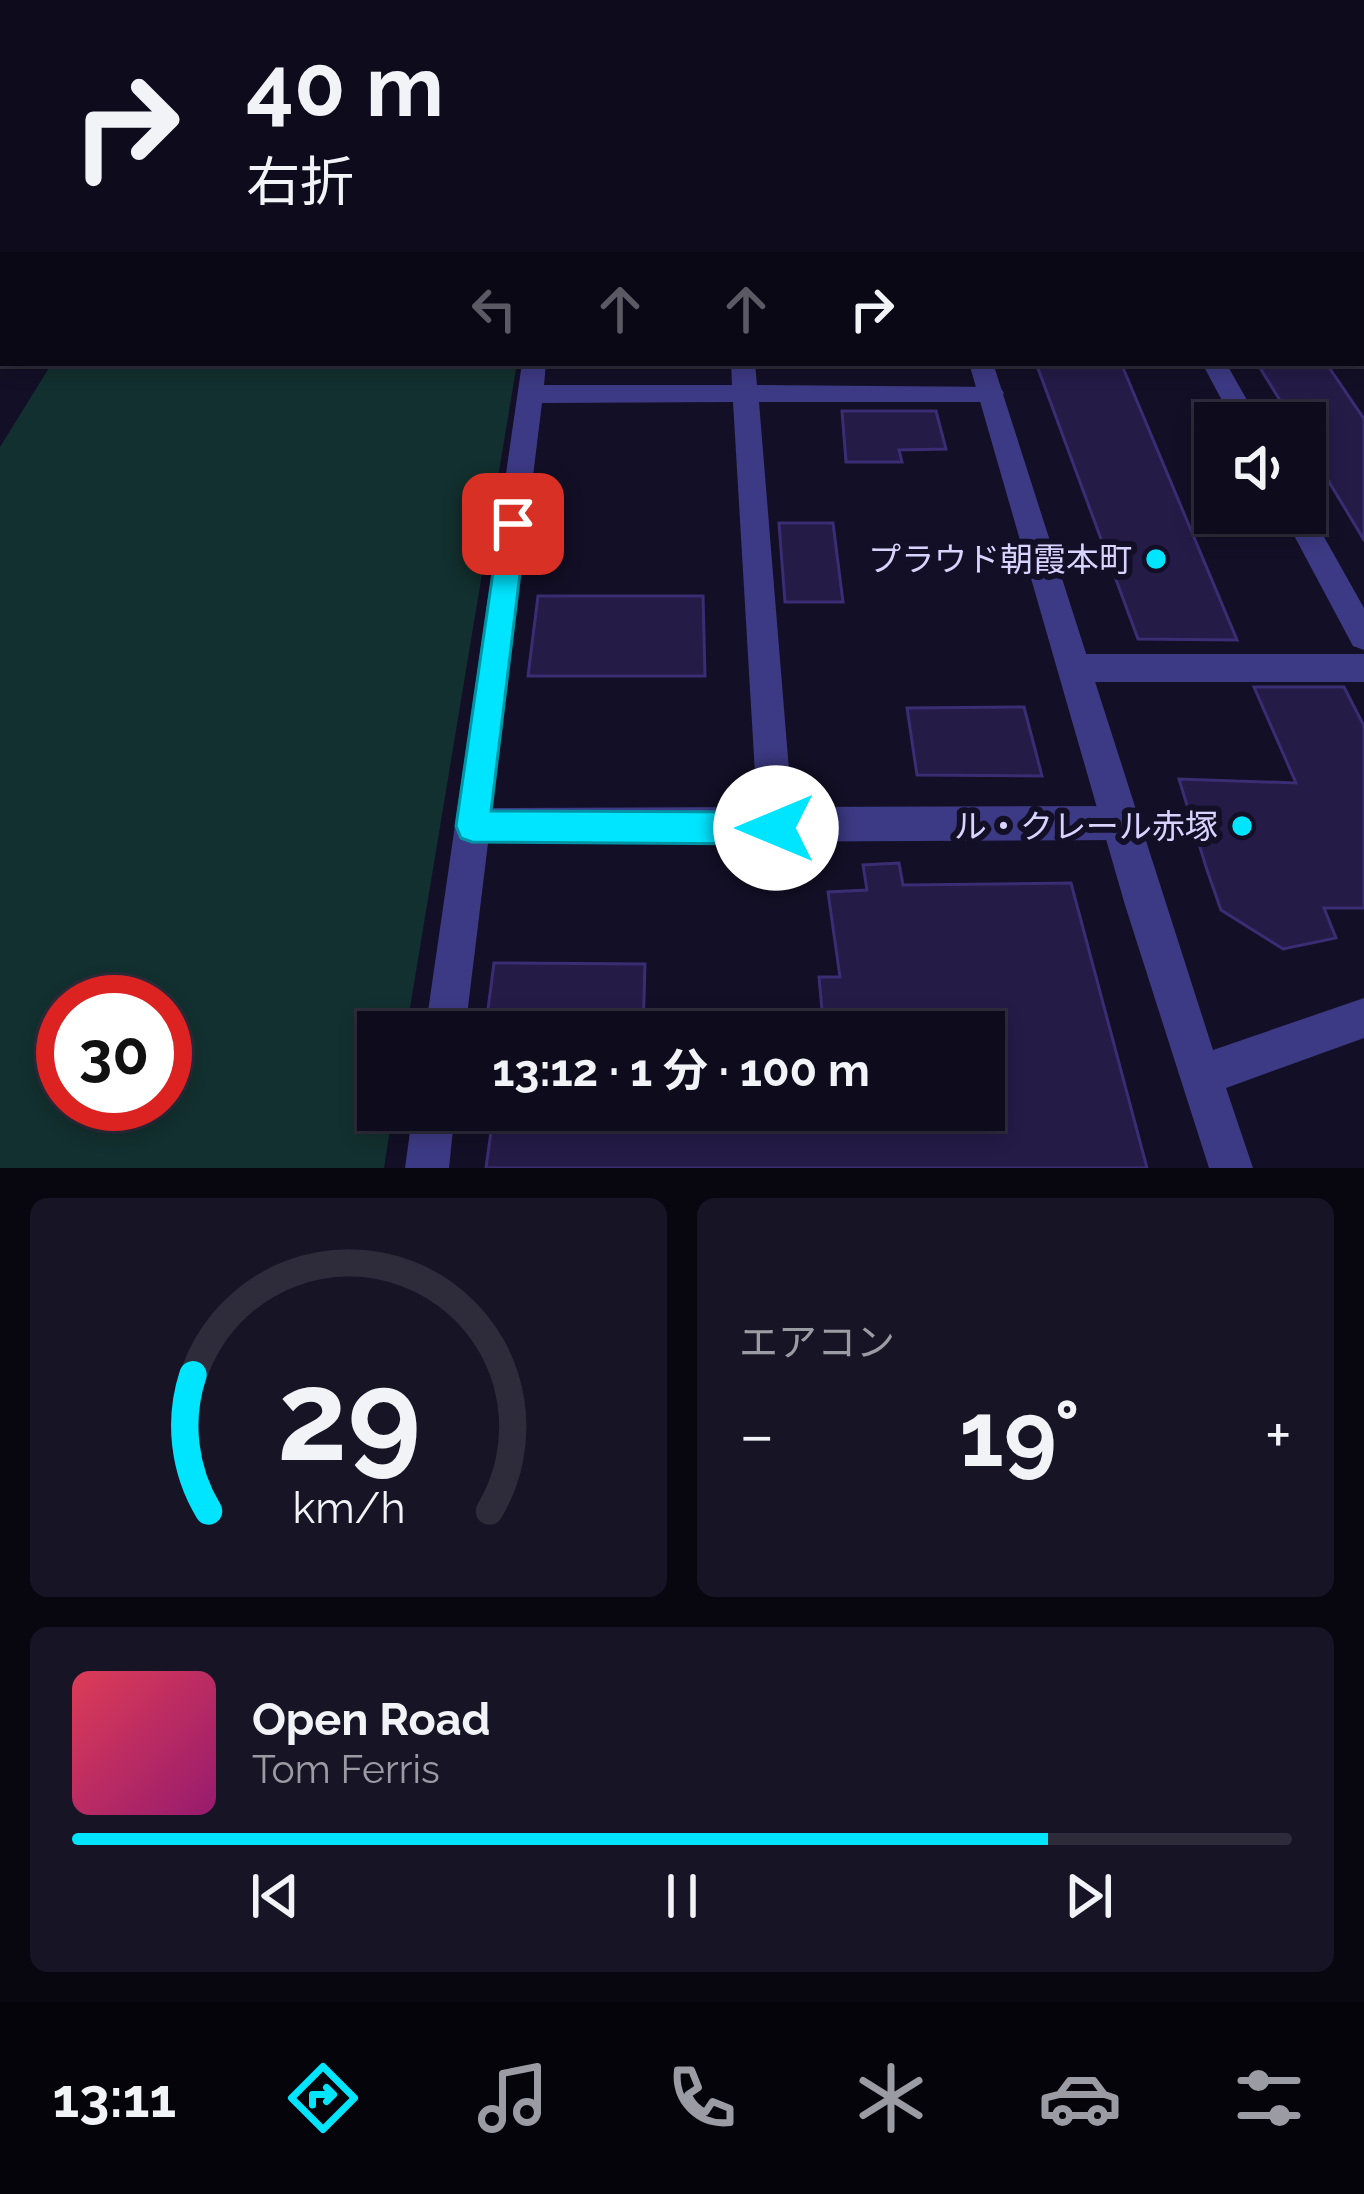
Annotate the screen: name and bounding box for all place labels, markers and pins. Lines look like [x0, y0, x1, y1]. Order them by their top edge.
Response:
pin [462, 473, 564, 575]
place label: プラウド朝霞本町 [868, 540, 1132, 579]
marker: プラウド朝霞本町 [1143, 546, 1169, 572]
place label: ル・クレール赤塚 [954, 807, 1218, 846]
marker: ル・クレール赤塚 [1229, 813, 1255, 839]

